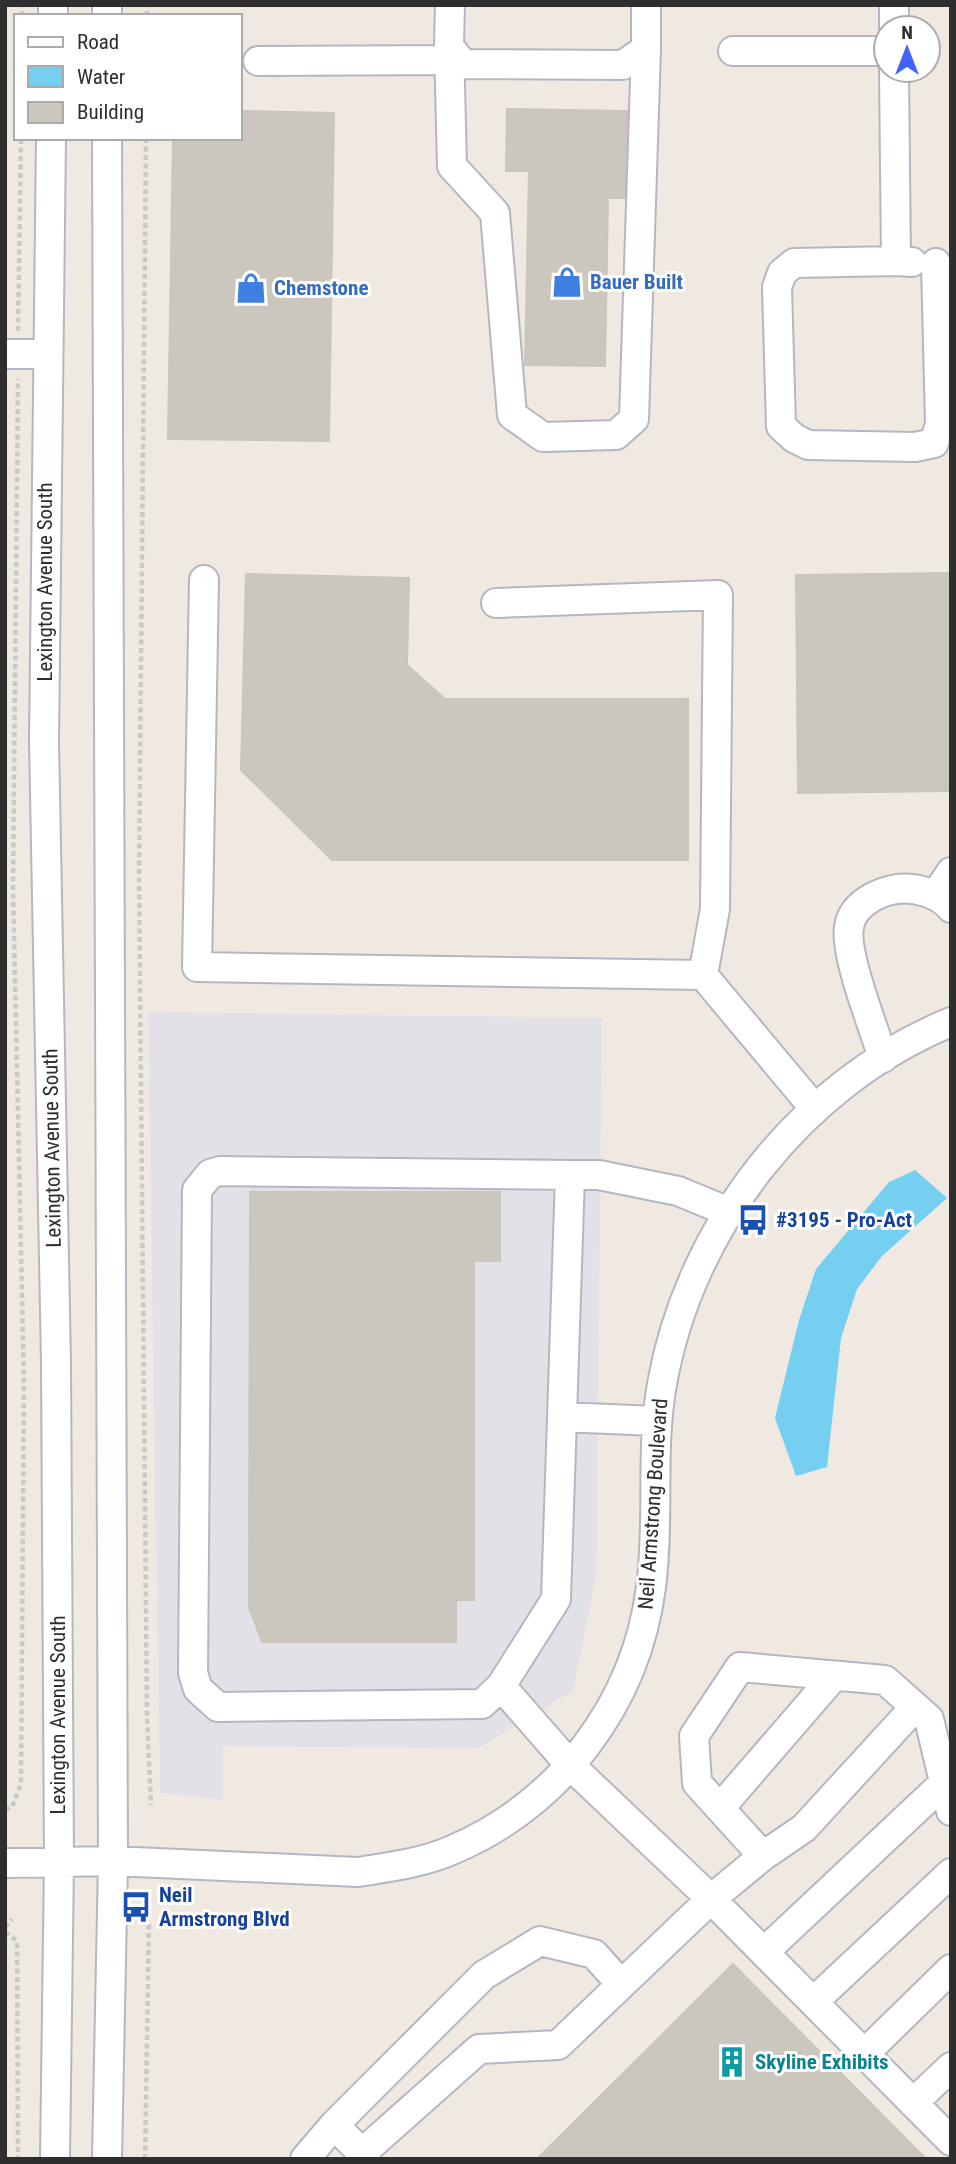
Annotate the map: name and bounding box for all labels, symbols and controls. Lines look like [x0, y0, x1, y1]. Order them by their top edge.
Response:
legend [14, 14, 242, 140]
north arrow [872, 14, 942, 84]
text: N [901, 21, 913, 44]
text: Road [77, 30, 119, 54]
text: Water [77, 65, 125, 89]
text: Building [77, 100, 144, 124]
shop icon: Bauer Built [550, 265, 584, 299]
place label: Bauer Built [590, 270, 683, 294]
shop icon: Chemstone [234, 271, 268, 305]
place label: Chemstone [274, 276, 368, 300]
street label: Lexington Avenue South [33, 482, 57, 682]
street label: Lexington Avenue South [38, 1048, 66, 1248]
bus stop icon: #3195 - Pro-Act [736, 1203, 770, 1237]
place label: #3195 - Pro-Act [776, 1208, 912, 1232]
street label: Neil Armstrong Boulevard [634, 1398, 672, 1610]
street label: Lexington Avenue South [46, 1615, 70, 1815]
place label: Neil Armstrong Blvd [159, 1883, 290, 1931]
bus stop icon: Neil Armstrong Blvd [119, 1890, 153, 1924]
building icon: Skyline Exhibits [715, 2045, 749, 2079]
place label: Skyline Exhibits [755, 2050, 889, 2074]

